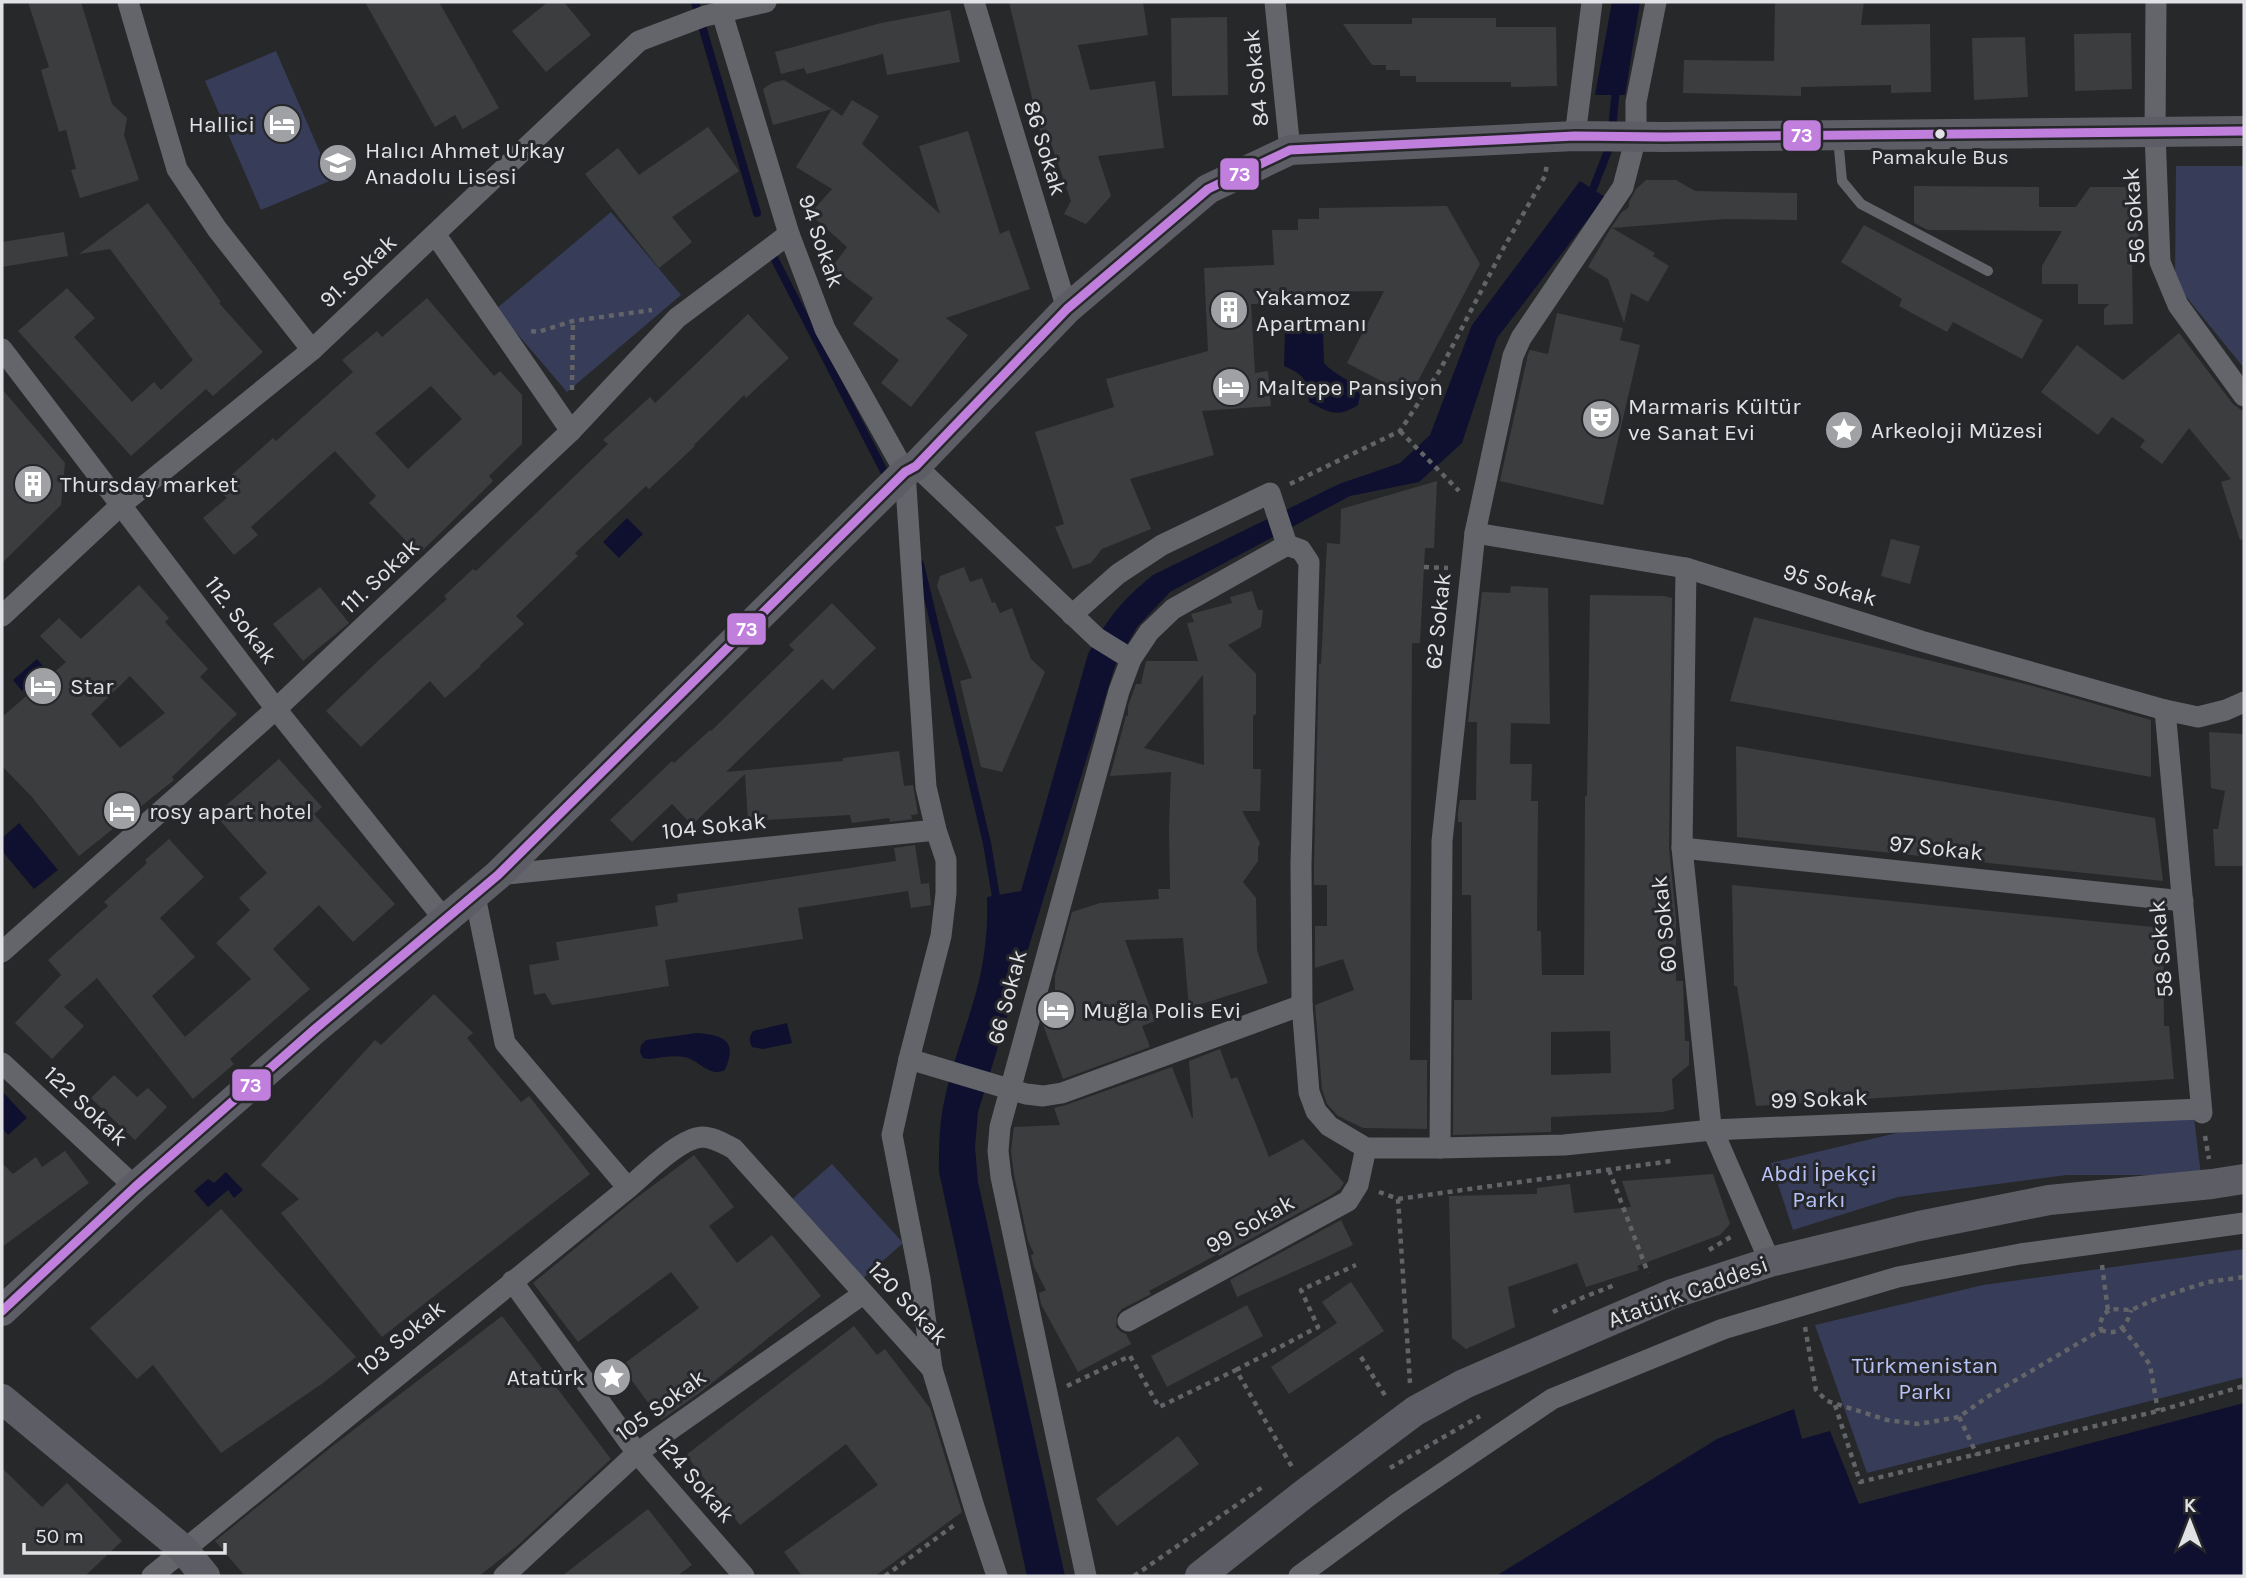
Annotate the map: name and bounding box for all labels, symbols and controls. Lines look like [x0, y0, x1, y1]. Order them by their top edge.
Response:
street label: 84 Sokak [1237, 28, 1275, 128]
street label: 86 Sokak [1018, 97, 1072, 199]
hotel icon: Hallici [261, 103, 303, 145]
place label: Hallici [189, 111, 255, 138]
line badge: 73 [1782, 119, 1822, 152]
text: 73 [1791, 125, 1813, 147]
marker: Pamakule Bus [1933, 127, 1947, 141]
place label: Halıcı Ahmet Urkay Anadolu Lisesi [365, 137, 565, 190]
school or university icon: Halıcı Ahmet Urkay Anadolu Lisesi [317, 142, 359, 184]
place label: Pamakule Bus [1871, 145, 2009, 169]
line badge: 73 [1219, 157, 1260, 191]
text: 73 [1229, 164, 1251, 186]
street label: 56 Sokak [2117, 167, 2151, 265]
street label: 94 Sokak [792, 191, 850, 291]
street label: 91. Sokak [314, 229, 402, 313]
place label: Yakamoz Apartmanı [1256, 284, 1367, 337]
building icon: Yakamoz Apartmanı [1208, 289, 1250, 331]
hotel icon: Maltepe Pansiyon [1210, 366, 1252, 408]
place label: Maltepe Pansiyon [1258, 374, 1443, 401]
place label: Marmaris Kültür ve Sanat Evi [1628, 393, 1801, 446]
theatre icon: Marmaris Kültür ve Sanat Evi [1580, 398, 1622, 440]
place icon: Arkeoloji Müzesi [1823, 409, 1865, 451]
place label: Arkeoloji Müzesi [1871, 417, 2043, 444]
building icon: Thursday market [12, 463, 54, 505]
place label: Thursday market [60, 471, 238, 498]
street label: 111. Sokak [335, 533, 425, 619]
street label: 95 Sokak [1780, 558, 1880, 612]
street label: 112. Sokak [199, 571, 283, 669]
street label: 62 Sokak [1420, 571, 1457, 671]
line badge: 73 [726, 612, 767, 646]
text: 73 [736, 619, 758, 641]
hotel icon: Star [22, 665, 64, 707]
place label: Star [70, 673, 114, 700]
hotel icon: rosy apart hotel [101, 790, 143, 832]
place label: rosy apart hotel [149, 798, 312, 825]
street label: 104 Sokak [661, 807, 767, 845]
street label: 97 Sokak [1888, 830, 1985, 866]
street label: 60 Sokak [1645, 874, 1683, 974]
street label: 58 Sokak [2143, 899, 2179, 999]
street label: 66 Sokak [981, 947, 1033, 1047]
hotel icon: Muğla Polis Evi [1035, 989, 1077, 1031]
place label: Muğla Polis Evi [1083, 997, 1241, 1024]
street label: 122 Sokak [38, 1060, 134, 1152]
line badge: 73 [231, 1068, 272, 1102]
text: 73 [240, 1075, 262, 1097]
street label: 99 Sokak [1770, 1084, 1868, 1114]
park label: Abdi İpekçi Parkı [1761, 1160, 1877, 1213]
street label: 99 Sokak [1201, 1189, 1299, 1259]
street label: Atatürk Caddesi [1604, 1250, 1772, 1334]
street label: 120 Sokak [862, 1255, 954, 1351]
street label: 103 Sokak [352, 1294, 450, 1382]
park label: Türkmenistan Parkı [1852, 1352, 1998, 1405]
place icon: Atatürk [591, 1356, 633, 1398]
street label: 105 Sokak [611, 1363, 711, 1447]
place label: Atatürk [507, 1364, 585, 1391]
street label: 124 Sokak [652, 1432, 740, 1528]
north arrow [2155, 1487, 2225, 1557]
text: K [2184, 1495, 2197, 1517]
scale bar [24, 1512, 226, 1556]
text: 50 m [35, 1524, 84, 1548]

